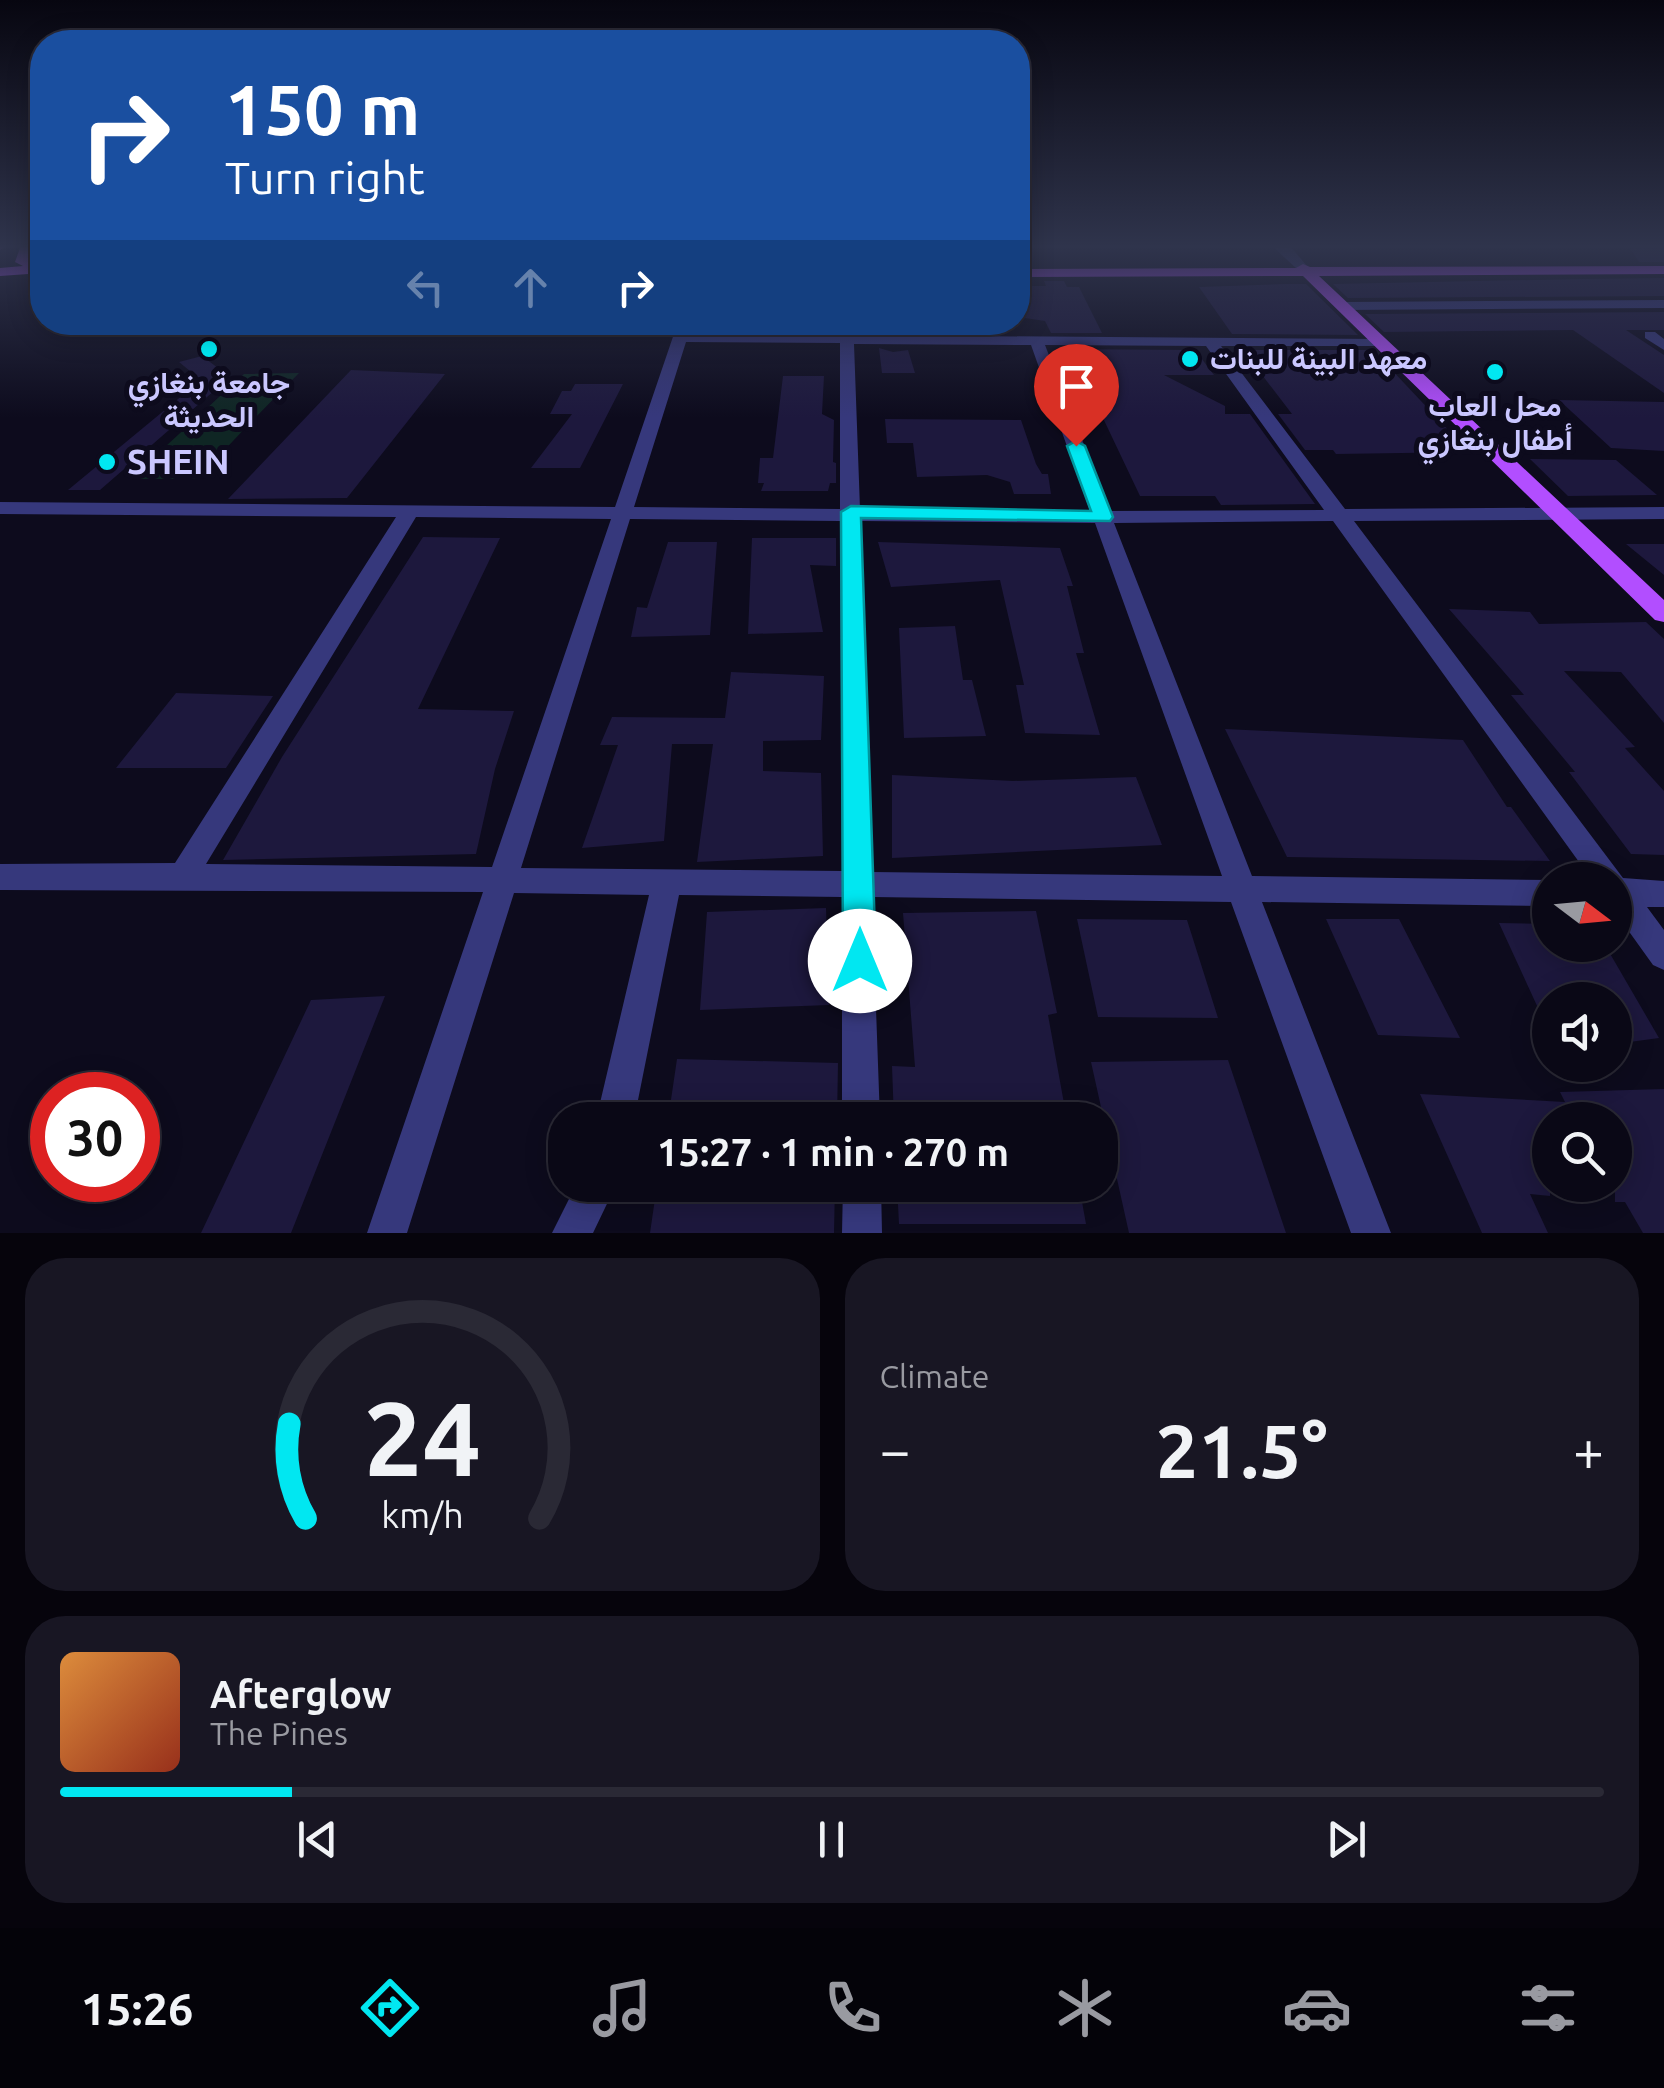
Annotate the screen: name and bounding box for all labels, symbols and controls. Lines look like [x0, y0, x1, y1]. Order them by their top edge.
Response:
icon: right [60, 70, 190, 200]
text: 150 m [225, 70, 420, 148]
text: Turn right [225, 152, 425, 203]
icon: left [398, 260, 453, 315]
icon: ahead [503, 260, 558, 315]
icon: right [608, 260, 663, 315]
marker: جامعة بنغازي الحديثة [198, 338, 220, 360]
place label: معهد البينة للبنات [1210, 341, 1427, 377]
pin [1034, 344, 1119, 447]
marker: معهد البينة للبنات [1179, 348, 1201, 370]
icon: arrive [1049, 359, 1104, 414]
marker: محل العاب أطفال بنغازي [1484, 361, 1506, 383]
place label: جامعة بنغازي الحديثة [128, 365, 290, 434]
place label: محل العاب أطفال بنغازي [1418, 388, 1573, 465]
place label: SHEIN [127, 441, 230, 481]
marker: SHEIN [96, 451, 118, 473]
north arrow [1532, 862, 1632, 962]
map controls [1532, 862, 1632, 1202]
position arrow [808, 909, 912, 1013]
button: sound [1532, 982, 1632, 1082]
speed limit sign: 30 [30, 1072, 160, 1202]
button: search [1532, 1102, 1632, 1202]
text: 15:27 · 1 min · 270 m [657, 1131, 1009, 1173]
text: Climate [880, 1358, 990, 1394]
text: 24 [364, 1379, 481, 1496]
text: 21.5° [1156, 1408, 1328, 1492]
text: − [880, 1419, 911, 1480]
text: + [1573, 1419, 1604, 1480]
text: km/h [381, 1495, 464, 1535]
text: Afterglow [210, 1673, 392, 1715]
text: The Pines [210, 1715, 348, 1751]
icon: previous [290, 1812, 345, 1867]
icon: pause [804, 1812, 859, 1867]
icon: next [1319, 1812, 1374, 1867]
icon: directions [355, 1973, 425, 2043]
icon: music [587, 1973, 657, 2043]
icon: phone [818, 1973, 888, 2043]
icon: climate [1050, 1973, 1120, 2043]
icon: car [1282, 1973, 1352, 2043]
icon: filters [1513, 1973, 1583, 2043]
text: 15:26 [81, 1983, 193, 2034]

